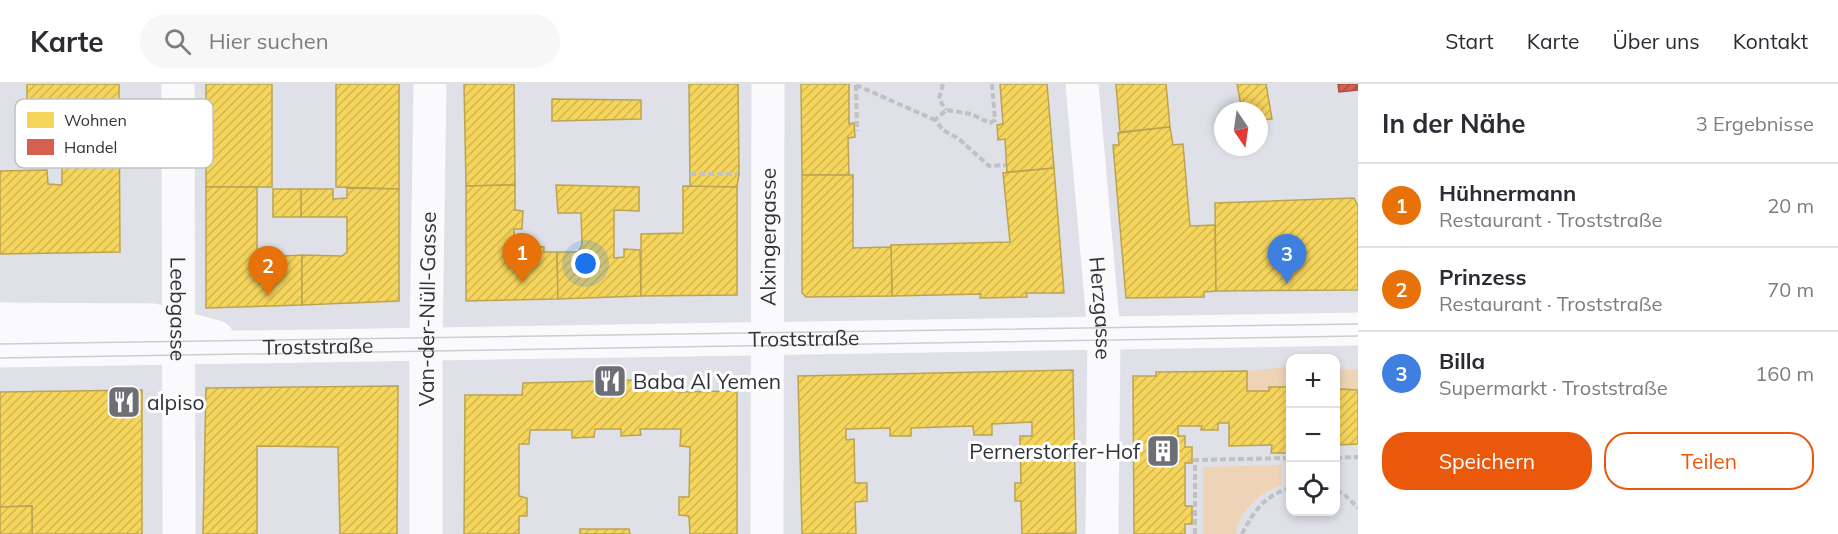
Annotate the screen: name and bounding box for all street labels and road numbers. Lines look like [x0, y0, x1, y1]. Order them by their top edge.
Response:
street label: Alxingergasse [755, 168, 781, 306]
street label: Van-der-Nüll-Gasse [413, 211, 441, 406]
street label: Herzgasse [1084, 255, 1117, 360]
street label: Leebgasse [165, 257, 192, 361]
street label: Troststraße [748, 324, 860, 352]
street label: Troststraße [262, 332, 374, 360]

